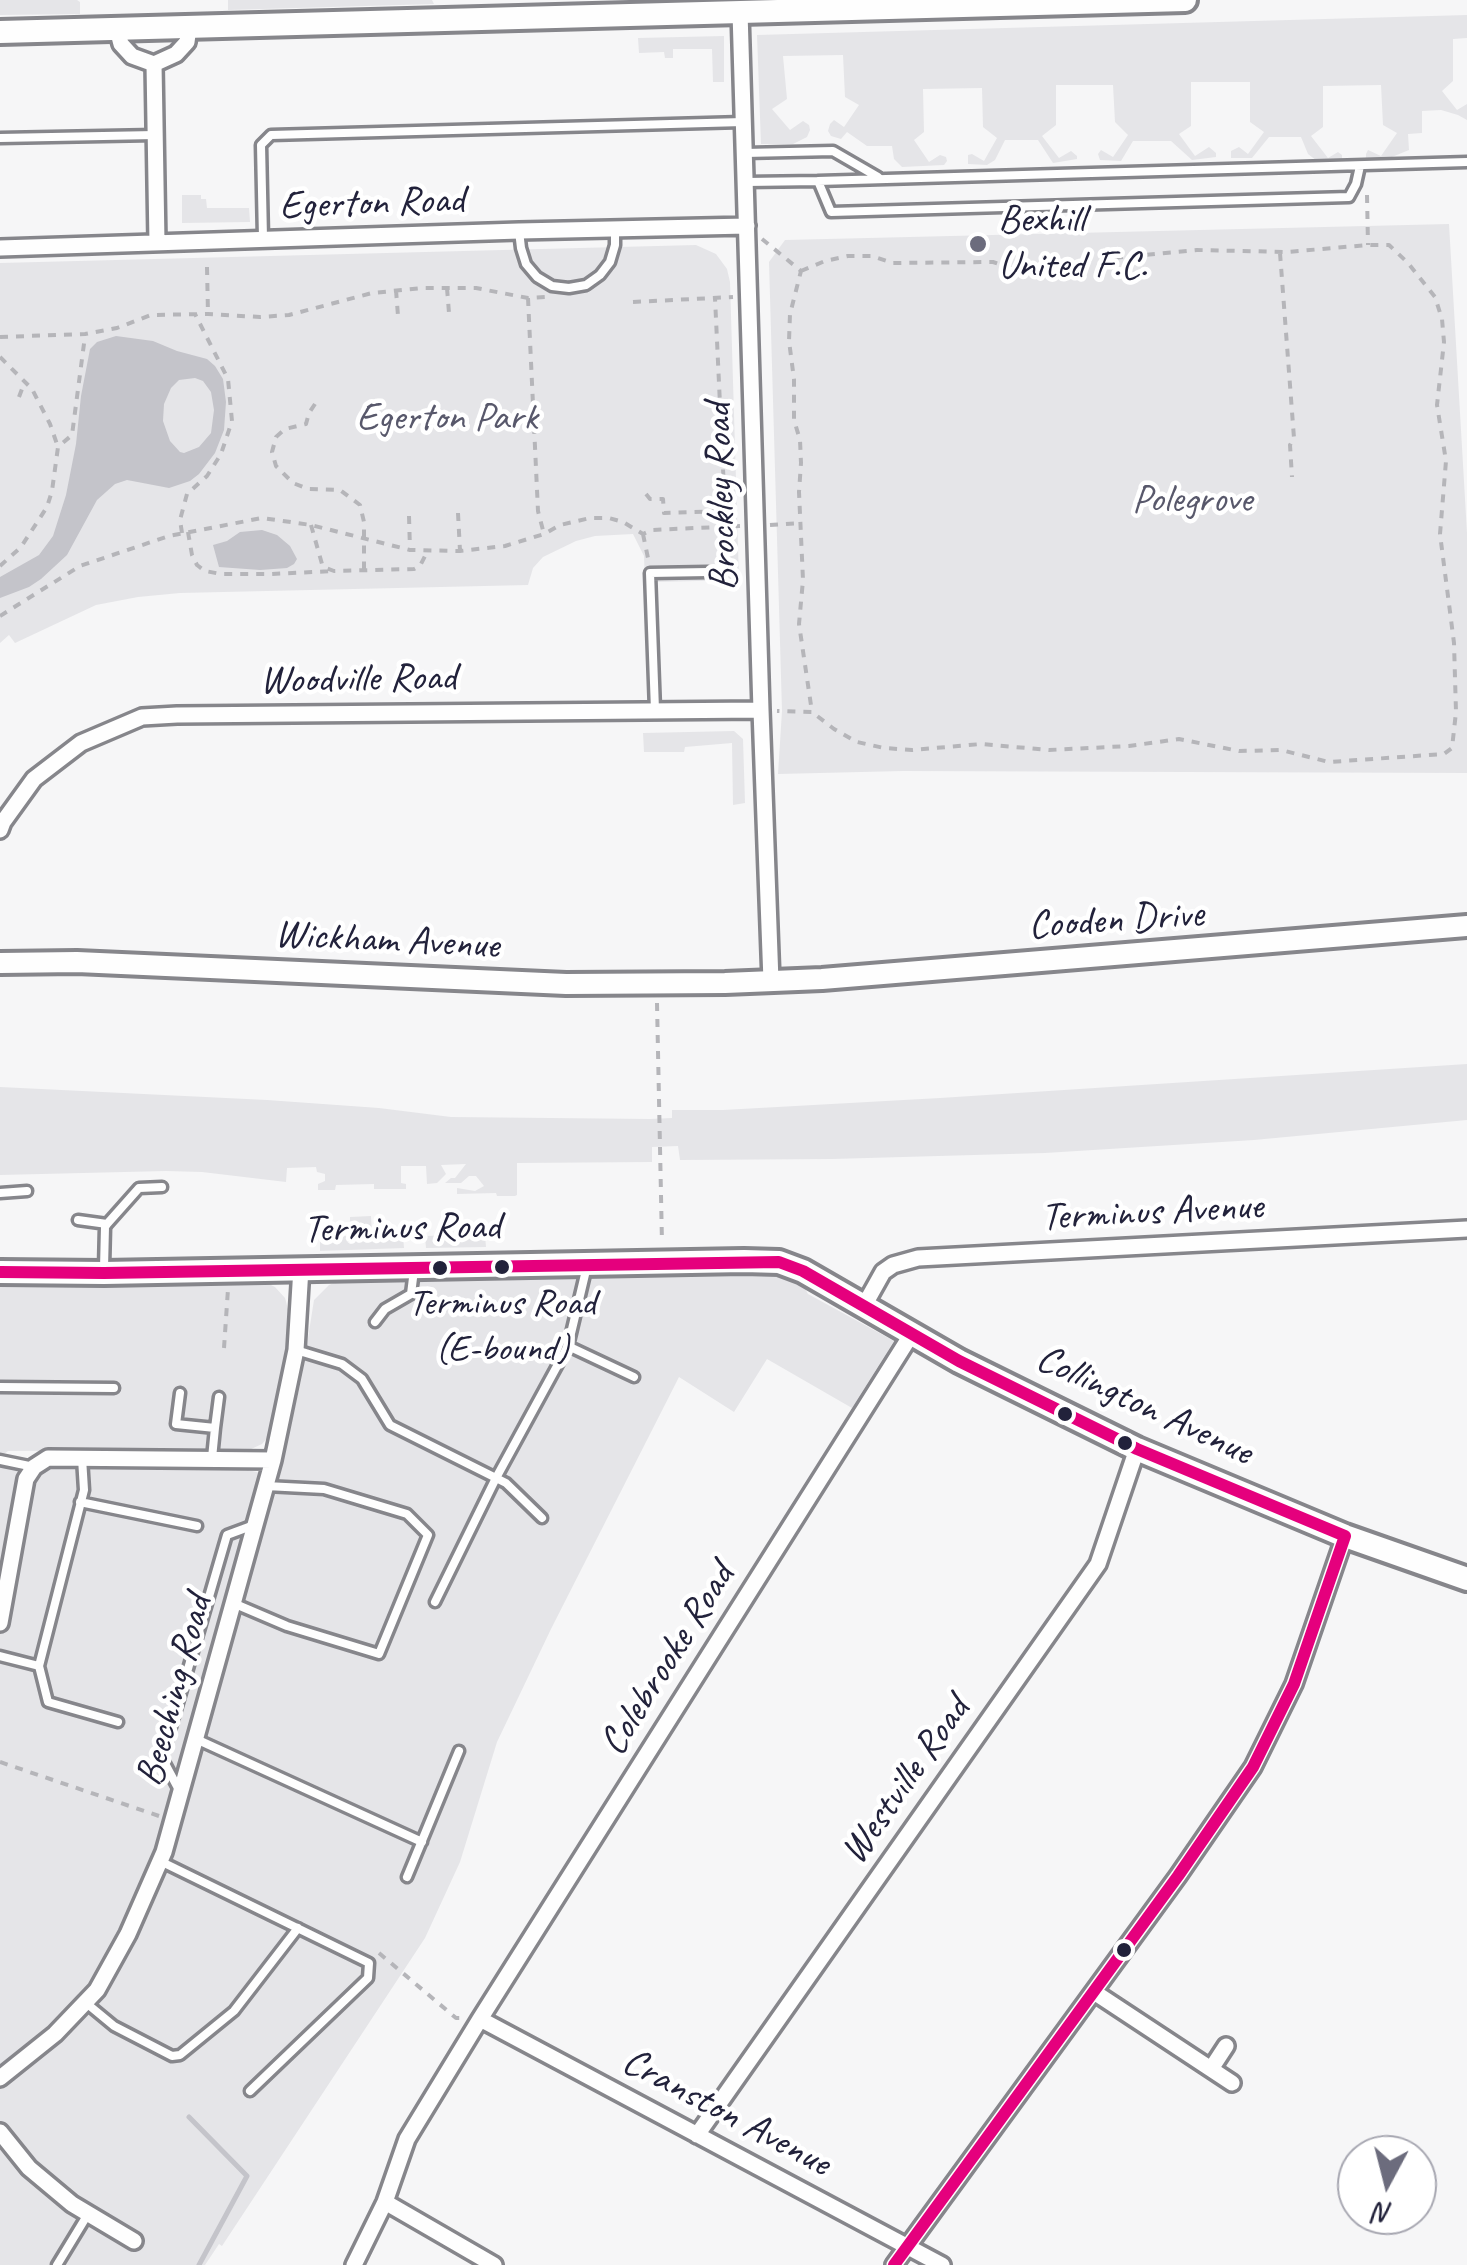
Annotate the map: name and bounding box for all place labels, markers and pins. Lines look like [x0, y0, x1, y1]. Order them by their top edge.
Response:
place label: Bexhill United F.C. [998, 197, 1147, 291]
marker: Bexhill United F.C. [967, 233, 989, 255]
marker: Terminus Road (E-bound) [492, 1257, 512, 1277]
unlabelled marker [430, 1258, 450, 1278]
place label: Terminus Road (E-bound) [408, 1281, 596, 1370]
unlabelled marker [1055, 1404, 1075, 1424]
unlabelled marker [1115, 1433, 1135, 1453]
unlabelled marker [1114, 1940, 1134, 1960]

